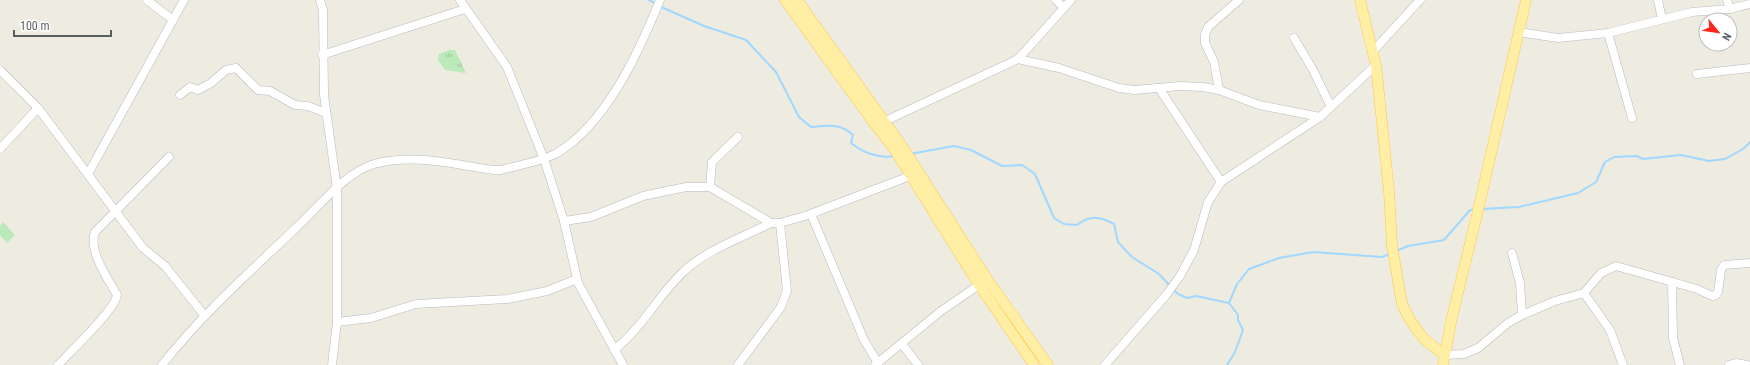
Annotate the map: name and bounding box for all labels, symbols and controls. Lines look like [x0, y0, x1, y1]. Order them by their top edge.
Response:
scale bar [14, 12, 111, 38]
north arrow [1698, 12, 1738, 52]
text: 100 m [20, 19, 50, 33]
text: N [1719, 31, 1734, 43]

